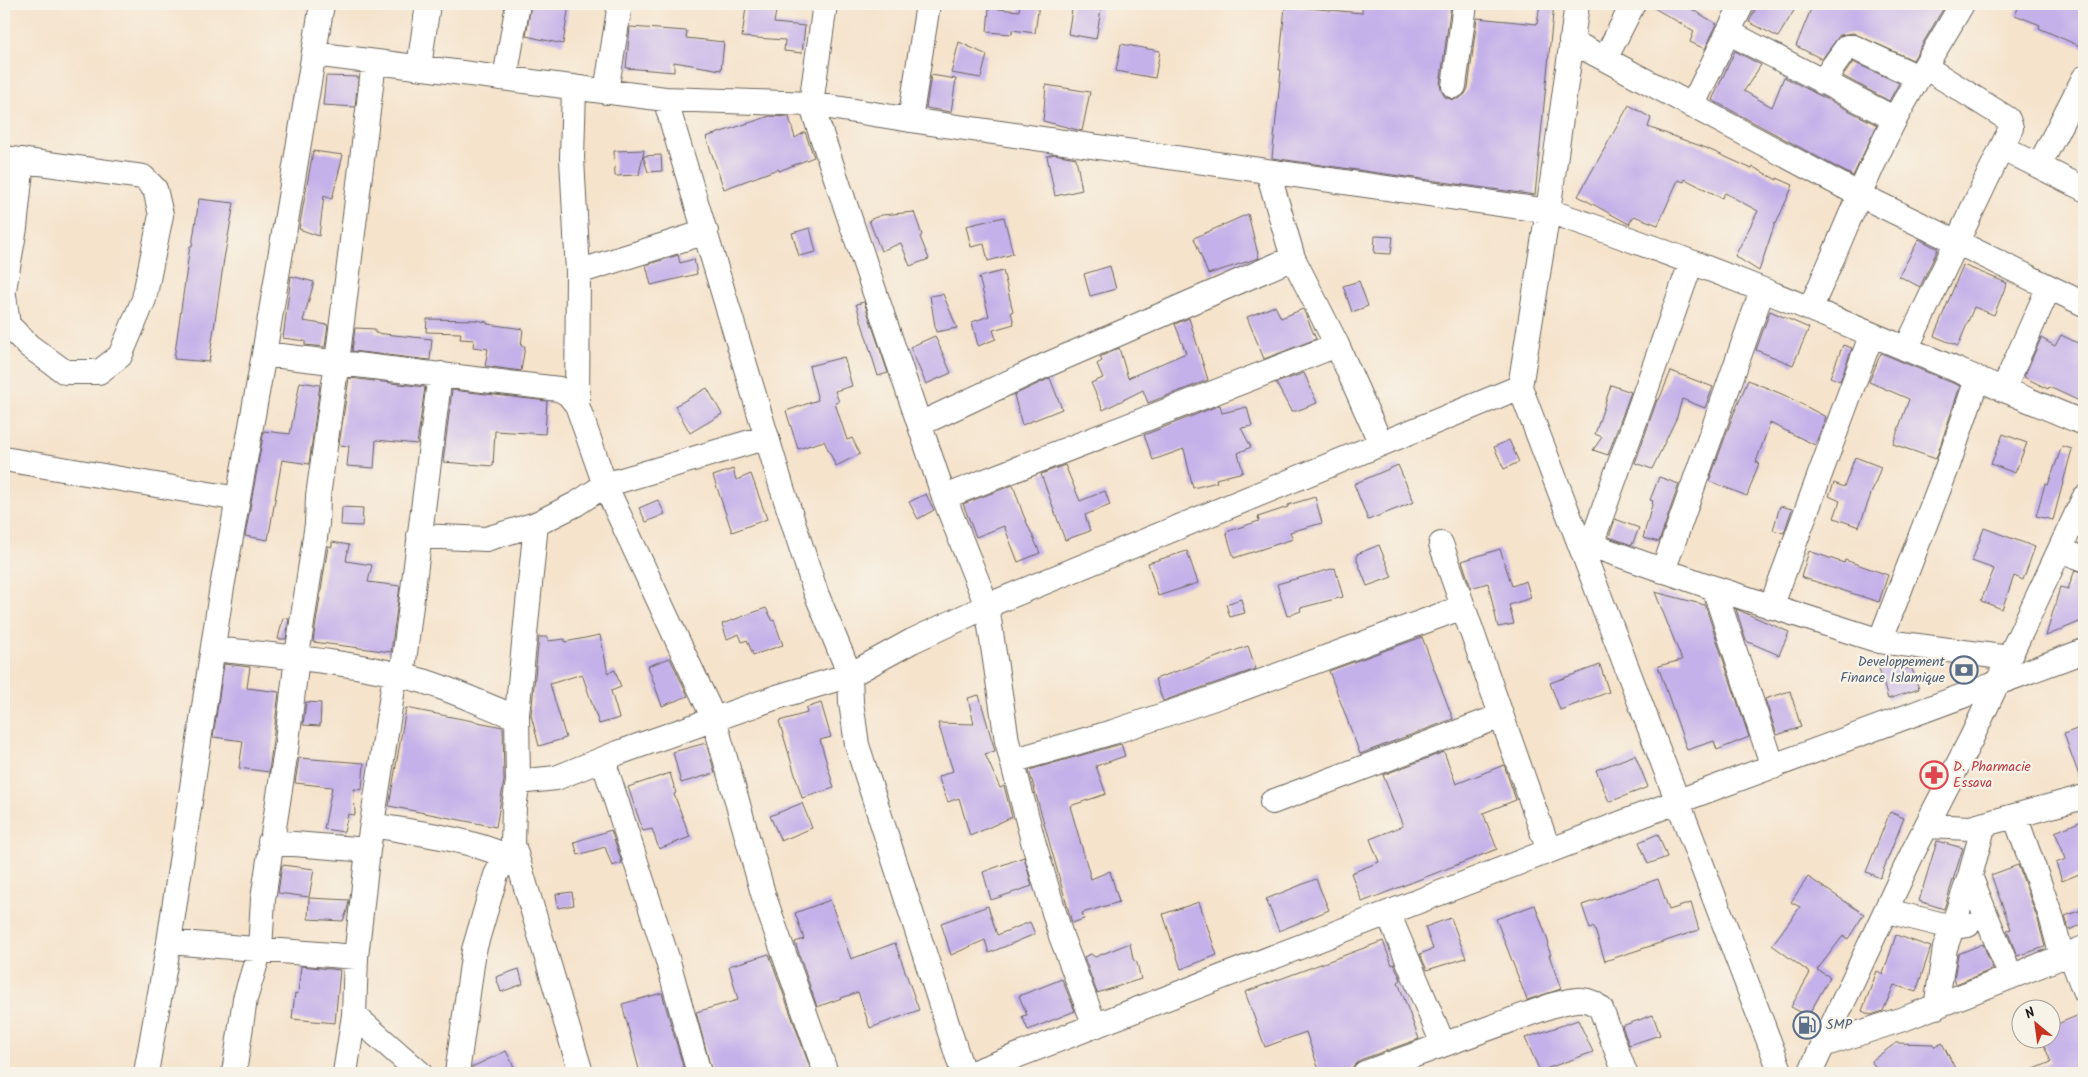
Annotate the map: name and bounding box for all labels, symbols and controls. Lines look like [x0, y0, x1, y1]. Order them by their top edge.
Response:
place label: Developpement Finance Islamique [1840, 651, 1946, 689]
bank icon: Developpement Finance Islamique [1949, 655, 1979, 685]
place label: D. Pharmacie Essava [1953, 756, 2032, 794]
pharmacy icon: D. Pharmacie Essava [1919, 760, 1949, 790]
north arrow [2010, 1000, 2060, 1050]
text: N [2021, 1002, 2040, 1025]
fuel station icon: SMP [1792, 1010, 1822, 1040]
place label: SMP [1826, 1014, 1852, 1036]

